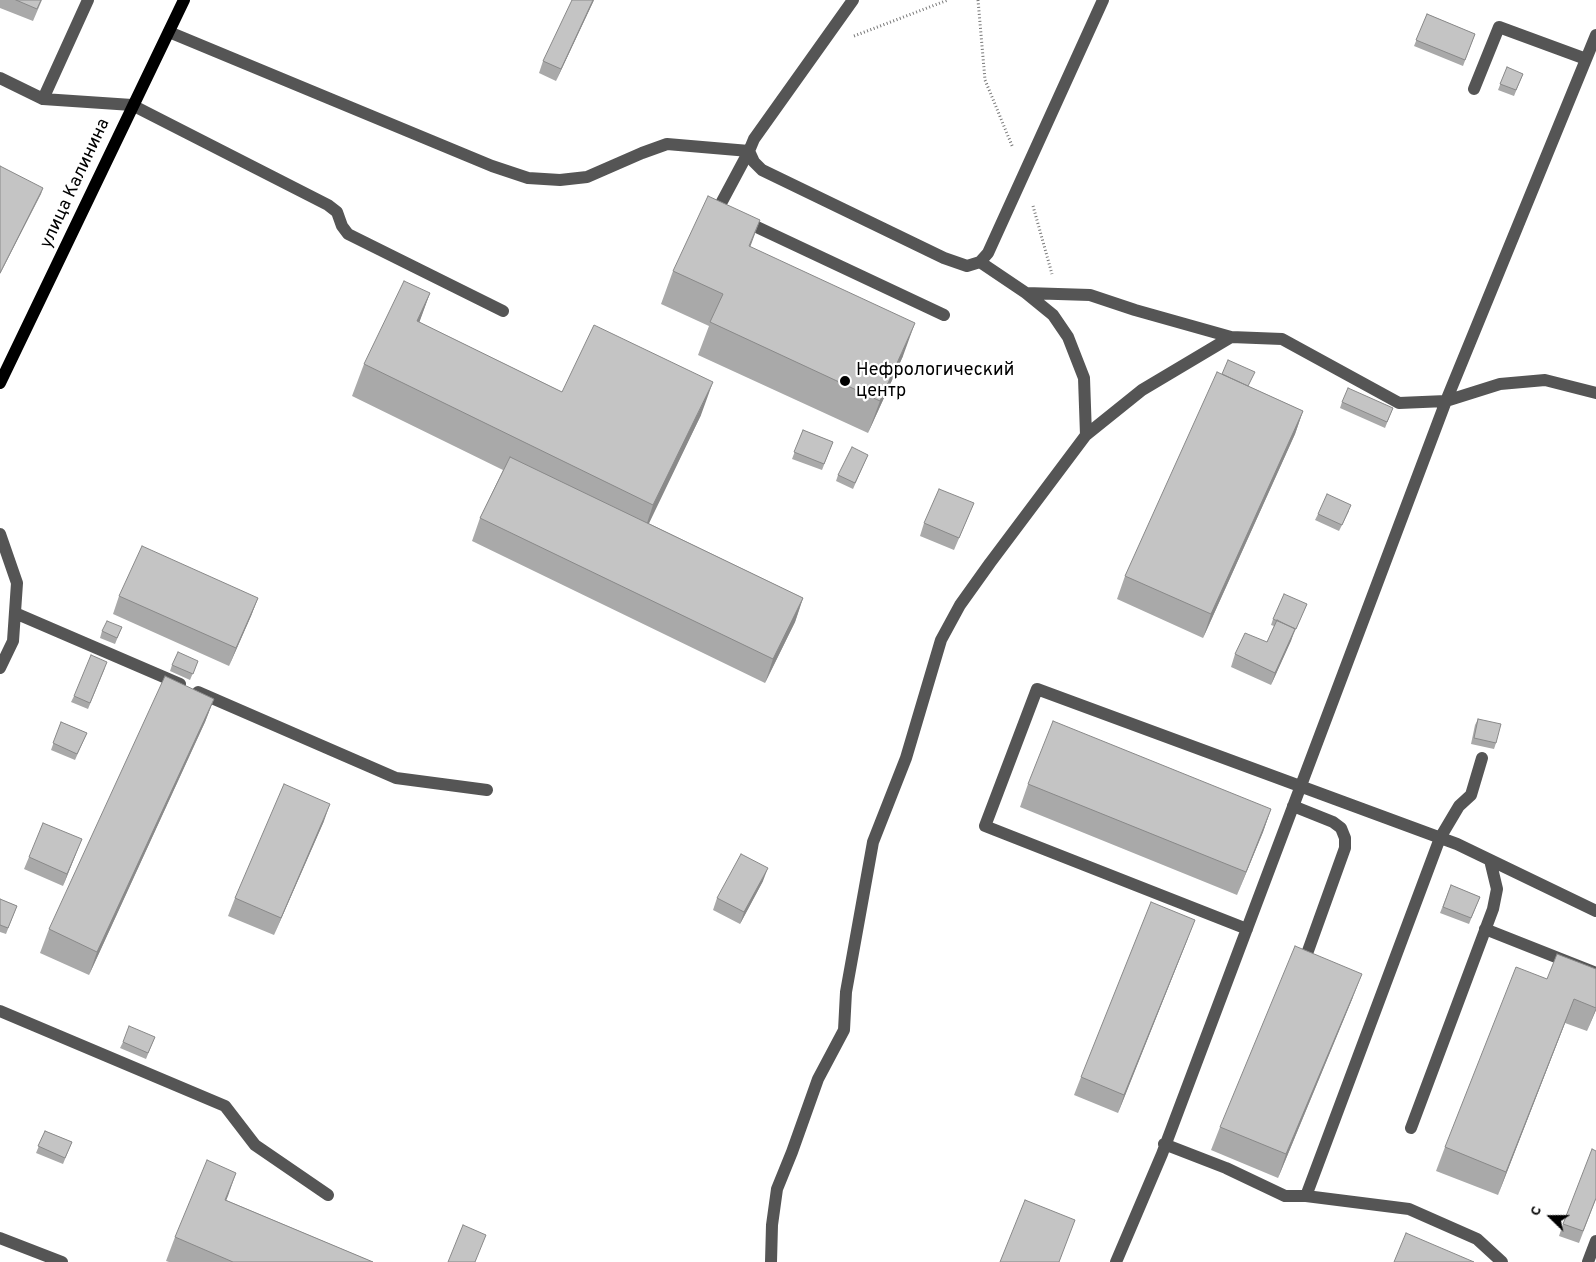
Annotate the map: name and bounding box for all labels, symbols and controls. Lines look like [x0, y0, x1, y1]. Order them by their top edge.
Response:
street label: улица Калинина [36, 116, 116, 252]
place label: Нефрологический центр [856, 360, 1014, 402]
marker: Нефрологический центр [838, 374, 852, 388]
north arrow [1526, 1192, 1576, 1242]
text: С [1527, 1204, 1546, 1219]

